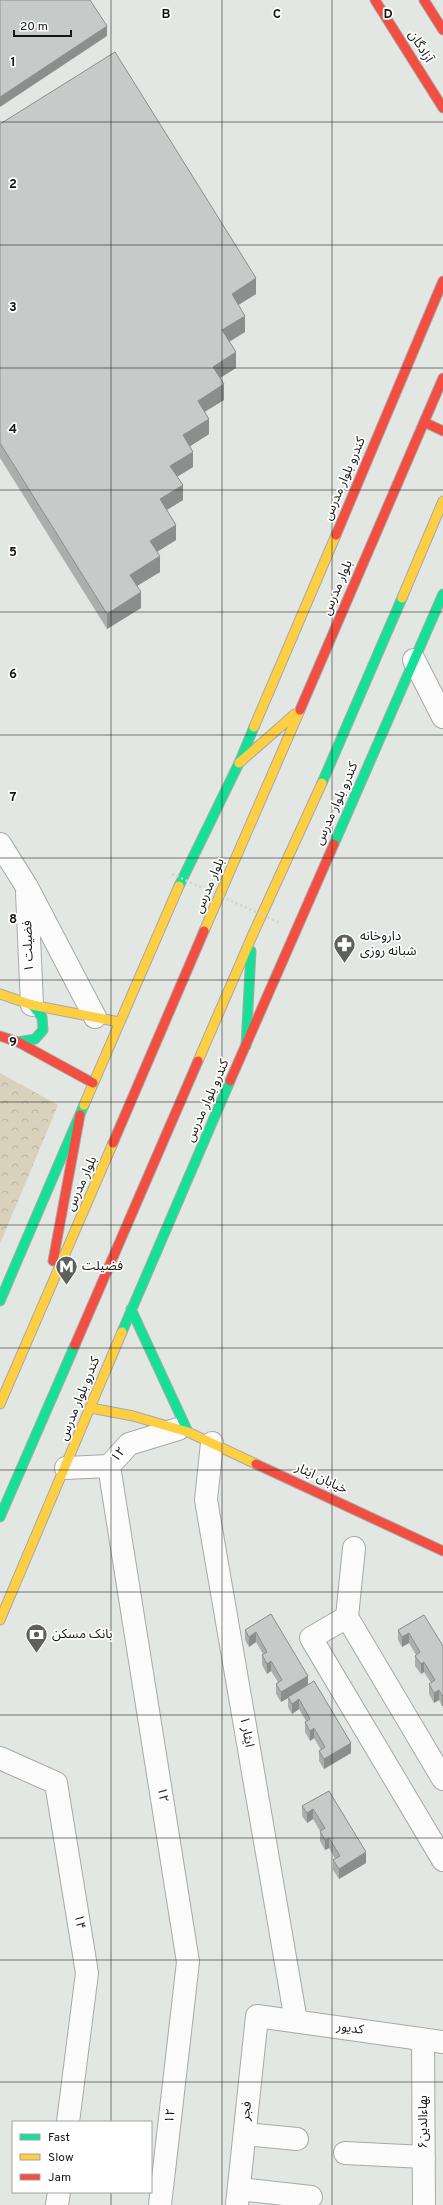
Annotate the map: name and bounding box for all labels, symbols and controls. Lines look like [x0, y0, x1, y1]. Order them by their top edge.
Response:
text: B [162, 7, 171, 23]
text: C [273, 7, 281, 23]
text: D [383, 7, 393, 23]
scale bar [14, 12, 71, 38]
text: 20 m [20, 19, 48, 35]
street label: آزادگان [404, 28, 437, 67]
text: 1 [10, 55, 16, 71]
text: 2 [9, 177, 17, 193]
text: 3 [9, 300, 17, 316]
text: 4 [9, 422, 17, 438]
street label: کندرو بلوار مدرس [320, 434, 370, 523]
text: 5 [9, 545, 17, 561]
street label: بلوار مدرس [319, 558, 357, 618]
text: 6 [9, 667, 17, 683]
street label: کندرو بلوار مدرس [312, 760, 363, 848]
text: 7 [10, 790, 17, 806]
street label: بلوار مدرس [191, 856, 229, 916]
text: 8 [9, 912, 17, 928]
street label: فضیلت ۱ [20, 920, 38, 972]
place label: داروخانه شبانه روزی [360, 929, 417, 960]
pharmacy icon: داروخانه شبانه روزی [331, 931, 357, 964]
text: 9 [9, 1035, 17, 1051]
street label: کندرو بلوار مدرس [183, 1057, 234, 1145]
street label: بلوار مدرس [63, 1154, 101, 1214]
metro station icon: فضیلت [54, 1254, 80, 1287]
place label: فضیلت [82, 1259, 123, 1275]
street label: کندرو بلوار مدرس [56, 1354, 104, 1443]
street label: ۱۲ [108, 1444, 130, 1466]
street label: خیابان ایثار [291, 1460, 350, 1498]
bank icon: بانک مسکن [24, 1622, 50, 1655]
place label: بانک مسکن [52, 1627, 112, 1643]
street label: ایثار ۱ [235, 1715, 257, 1749]
street label: ۱۲ [153, 1786, 171, 1804]
street label: ۱۴ [70, 1913, 88, 1931]
street label: کدیور [334, 2019, 365, 2039]
street label: ۶بهاءالدين [416, 2095, 432, 2149]
street label: فجر [238, 2100, 256, 2122]
street label: ۱۲ [162, 2108, 180, 2124]
legend [12, 2121, 152, 2193]
text: Fast [48, 2130, 70, 2146]
text: Slow [48, 2150, 74, 2166]
text: Jam [48, 2170, 71, 2186]

